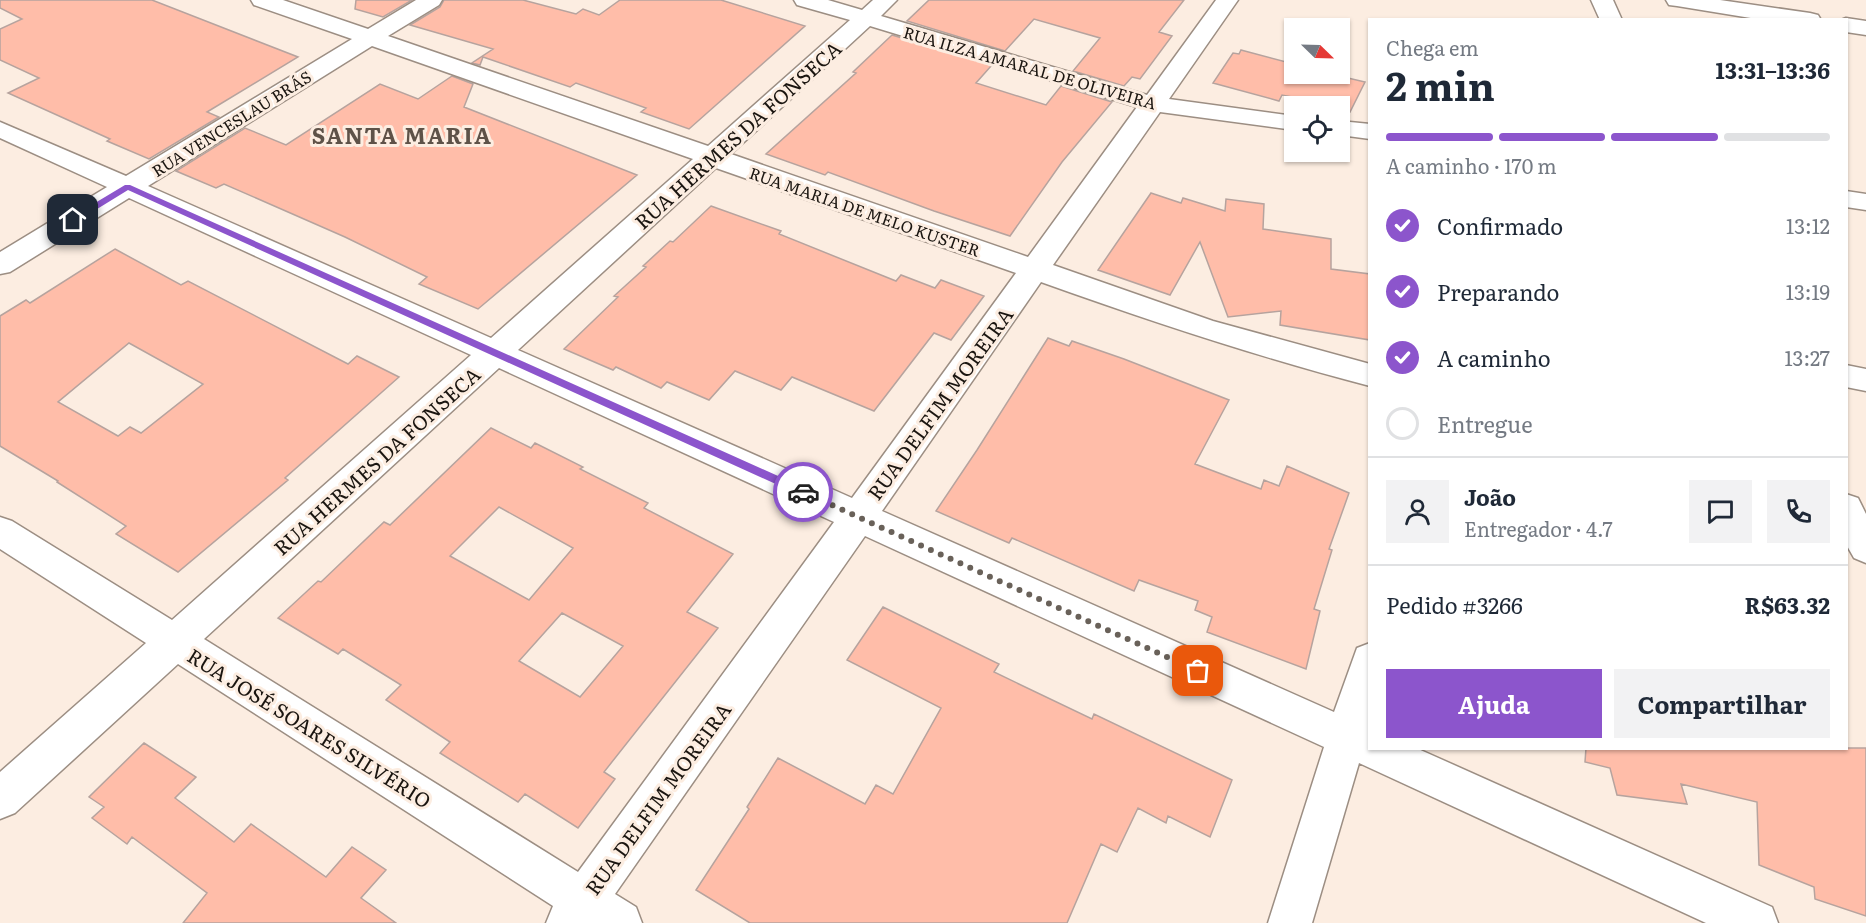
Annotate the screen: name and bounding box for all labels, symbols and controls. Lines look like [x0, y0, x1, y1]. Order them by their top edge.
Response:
north arrow [1284, 18, 1350, 84]
map controls [1284, 18, 1350, 162]
street label: RUA ILZA AMARAL DE OLIVEIRA [901, 19, 1159, 115]
text: Chega em [1386, 32, 1479, 62]
street label: RUA HERMES DA FONSECA [627, 33, 847, 235]
text: 13:31–13:36 [1716, 53, 1830, 86]
text: 2 min [1386, 55, 1495, 113]
street label: RUA VENCESLAU BRÁS [147, 64, 315, 182]
button: locate [1284, 96, 1350, 162]
district label: SANTA MARIA [312, 118, 492, 151]
text: A caminho · 170 m [1386, 150, 1557, 180]
street label: RUA MARIA DE MELO KUSTER [746, 160, 984, 262]
pin [47, 194, 98, 245]
icon: home [56, 203, 89, 236]
icon: check [1386, 209, 1419, 242]
text: Confirmado [1437, 209, 1563, 242]
text: 13:12 [1786, 210, 1830, 240]
icon: check [1386, 275, 1419, 308]
text: Preparando [1437, 275, 1559, 308]
text: 13:19 [1786, 276, 1830, 306]
street label: RUA DELFIM MOREIRA [859, 300, 1019, 505]
icon: check [1386, 341, 1419, 374]
text: A caminho [1437, 341, 1551, 374]
text: 13:27 [1784, 342, 1830, 372]
street label: RUA HERMES DA FONSECA [266, 359, 486, 561]
text: Entregue [1437, 407, 1533, 440]
courier [773, 462, 833, 522]
icon: car [787, 476, 820, 509]
button: person [1386, 480, 1449, 543]
text: João [1464, 480, 1516, 513]
button: chat [1689, 480, 1752, 543]
button: phone [1767, 480, 1830, 543]
text: Entregador · 4.7 [1464, 513, 1613, 543]
text: Pedido #3266 [1386, 588, 1523, 621]
text: R$63.32 [1745, 588, 1830, 621]
street label: RUA JOSÉ SOARES SILVÉRIO [182, 640, 438, 814]
pin [1172, 645, 1223, 696]
icon: bag [1181, 654, 1214, 687]
button: Ajuda [1386, 669, 1602, 738]
button: Compartilhar [1614, 669, 1830, 738]
street label: RUA DELFIM MOREIRA [577, 695, 737, 900]

